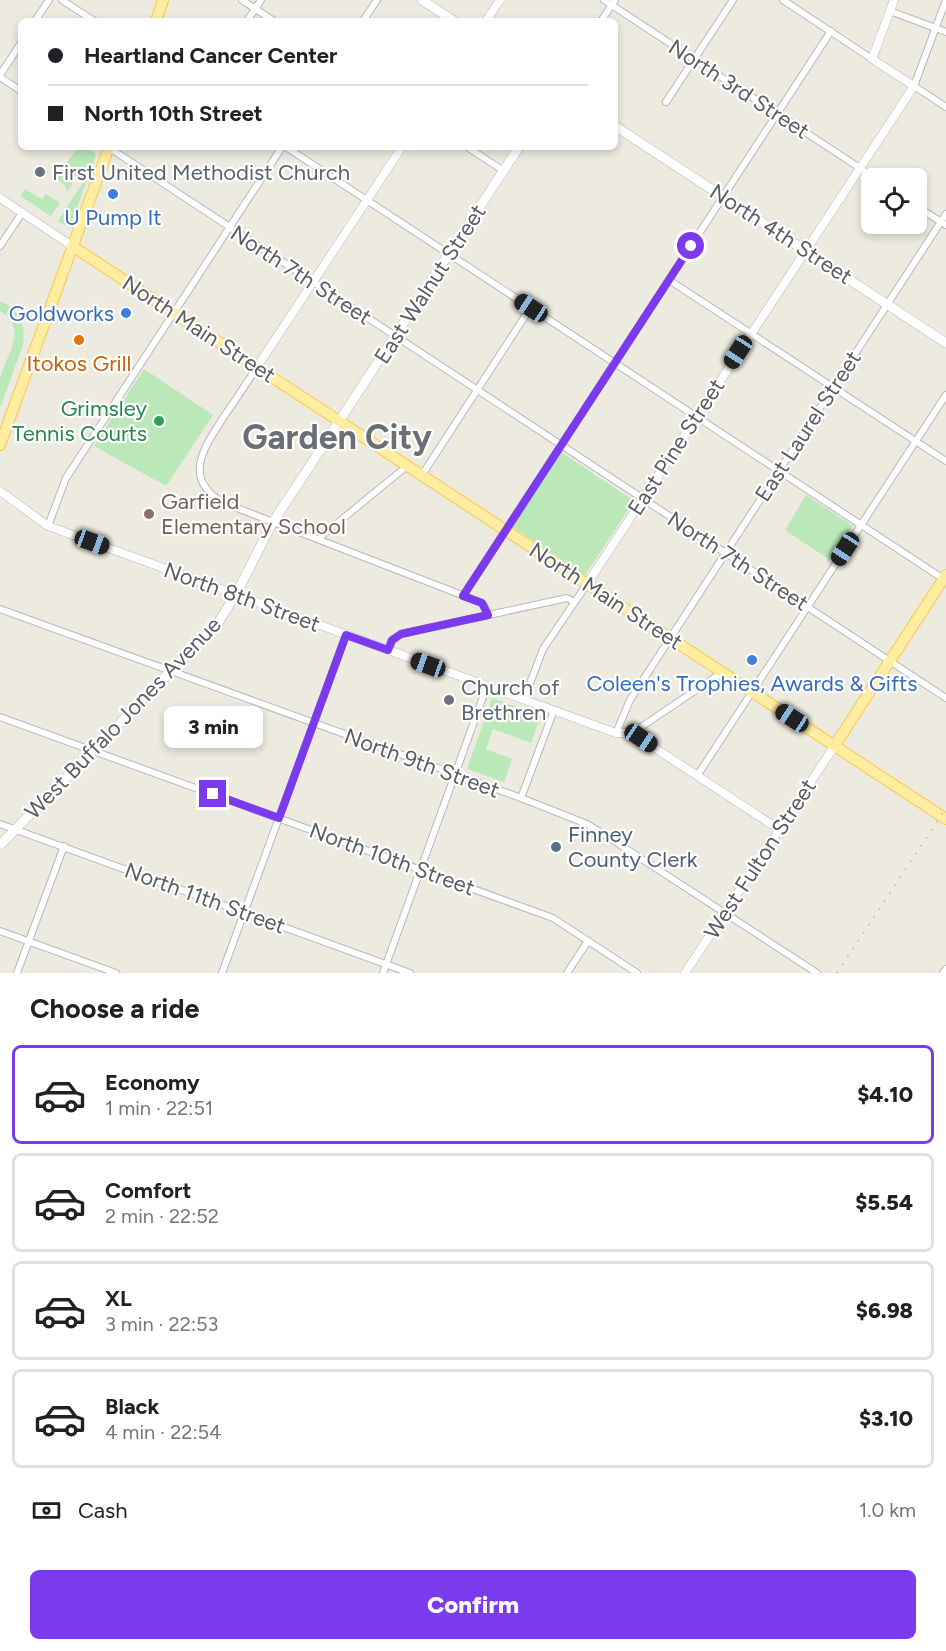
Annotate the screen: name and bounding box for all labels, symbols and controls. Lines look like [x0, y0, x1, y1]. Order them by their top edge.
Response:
street label: North 3rd Street [663, 33, 815, 145]
text: Heartland Cancer Center [84, 42, 337, 69]
text: North 10th Street [84, 100, 263, 127]
place label: First United Methodist Church [52, 159, 350, 186]
marker: First United Methodist Church [33, 165, 47, 179]
map controls [861, 168, 927, 234]
button: locate [861, 168, 927, 234]
street label: North 4th Street [705, 178, 857, 290]
marker: U Pump It [106, 187, 120, 201]
street label: East Walnut Street [368, 199, 492, 369]
place label: U Pump It [64, 204, 162, 231]
street label: North 7th Street [225, 219, 377, 331]
route start [677, 232, 704, 259]
street label: North Main Street [117, 269, 281, 389]
car [511, 291, 551, 325]
place label: Goldworks [9, 300, 114, 327]
marker: Goldworks [119, 306, 133, 320]
car [721, 332, 755, 372]
marker: Itokos Grill [72, 333, 86, 347]
street label: East Laurel Street [749, 345, 867, 507]
place label: Itokos Grill [27, 350, 131, 377]
street label: East Pine Street [622, 374, 730, 520]
place label: Grimsley Tennis Courts [12, 395, 147, 447]
marker: Grimsley Tennis Courts [152, 414, 166, 428]
district label: Garden City [242, 417, 432, 458]
place label: Garfield Elementary School [161, 488, 346, 540]
street label: North 7th Street [662, 505, 814, 617]
marker: Garfield Elementary School [142, 507, 156, 521]
car [72, 527, 112, 557]
car [828, 529, 862, 569]
street label: North Main Street [524, 536, 688, 656]
street label: North 8th Street [160, 556, 324, 638]
street label: West Buffalo Jones Avenue [19, 611, 227, 825]
car [408, 650, 448, 680]
marker: Coleen's Trophies, Awards & Gifts [745, 653, 759, 667]
place label: Coleen's Trophies, Awards & Gifts [586, 670, 918, 697]
place label: Church of Brethren [461, 674, 560, 726]
marker: Church of Brethren [442, 693, 456, 707]
car [772, 701, 812, 735]
callout: 3 min [164, 707, 262, 749]
text: 3 min [188, 715, 239, 739]
car [621, 720, 661, 756]
street label: North 9th Street [341, 722, 503, 804]
street label: West Fulton Street [698, 774, 822, 944]
route end [199, 780, 226, 807]
street label: North 10th Street [306, 817, 478, 901]
place label: Finney County Clerk [568, 821, 698, 873]
marker: Finney County Clerk [549, 840, 563, 854]
street label: North 11th Street [121, 856, 289, 940]
text: Choose a ride [30, 992, 199, 1025]
icon: car [33, 1068, 87, 1122]
text: Economy [105, 1069, 200, 1096]
text: $4.10 [857, 1081, 913, 1108]
text: 1 min · 22:51 [105, 1096, 213, 1120]
icon: car [33, 1176, 87, 1230]
text: Comfort [105, 1177, 191, 1204]
text: $5.54 [855, 1189, 913, 1216]
text: 2 min · 22:52 [105, 1204, 219, 1228]
icon: car [33, 1284, 87, 1338]
text: XL [105, 1285, 132, 1312]
text: $6.98 [856, 1297, 913, 1324]
text: 3 min · 22:53 [105, 1312, 218, 1336]
icon: car [33, 1392, 87, 1446]
text: Black [105, 1393, 159, 1420]
text: $3.10 [859, 1405, 913, 1432]
text: 4 min · 22:54 [105, 1420, 221, 1444]
icon: cash [30, 1494, 63, 1527]
text: Cash [78, 1497, 128, 1524]
text: 1.0 km [859, 1498, 916, 1522]
button: Confirm [30, 1570, 916, 1639]

